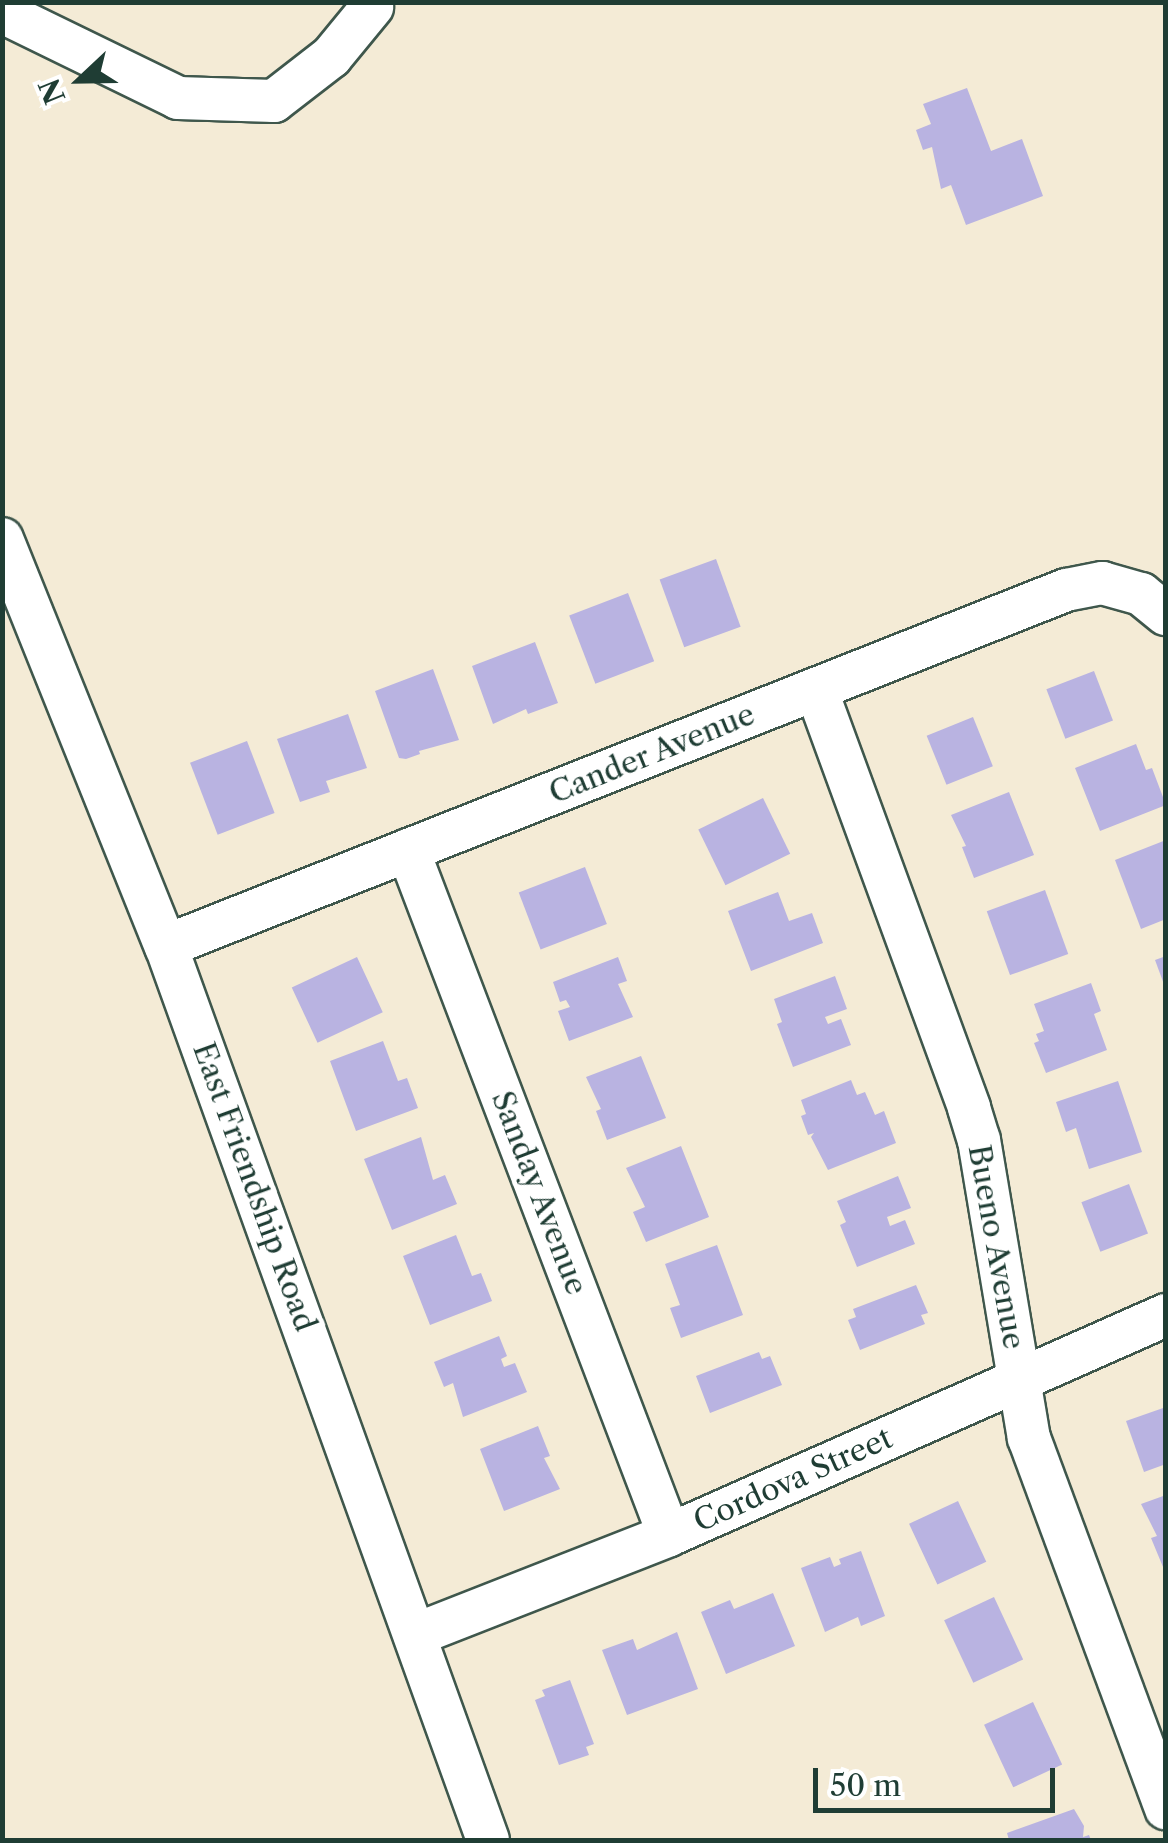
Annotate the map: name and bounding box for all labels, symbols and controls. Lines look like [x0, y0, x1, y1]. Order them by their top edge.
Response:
north arrow [30, 30, 130, 130]
text: N [32, 74, 73, 109]
street label: Cander Avenue [543, 696, 761, 812]
street label: East Friendship Road [185, 1038, 323, 1336]
street label: Sanday Avenue [483, 1085, 595, 1301]
street label: Bueno Avenue [960, 1141, 1032, 1353]
street label: Cordova Street [688, 1420, 898, 1540]
scale bar [818, 1748, 1060, 1810]
text: 50 m [830, 1767, 901, 1804]

